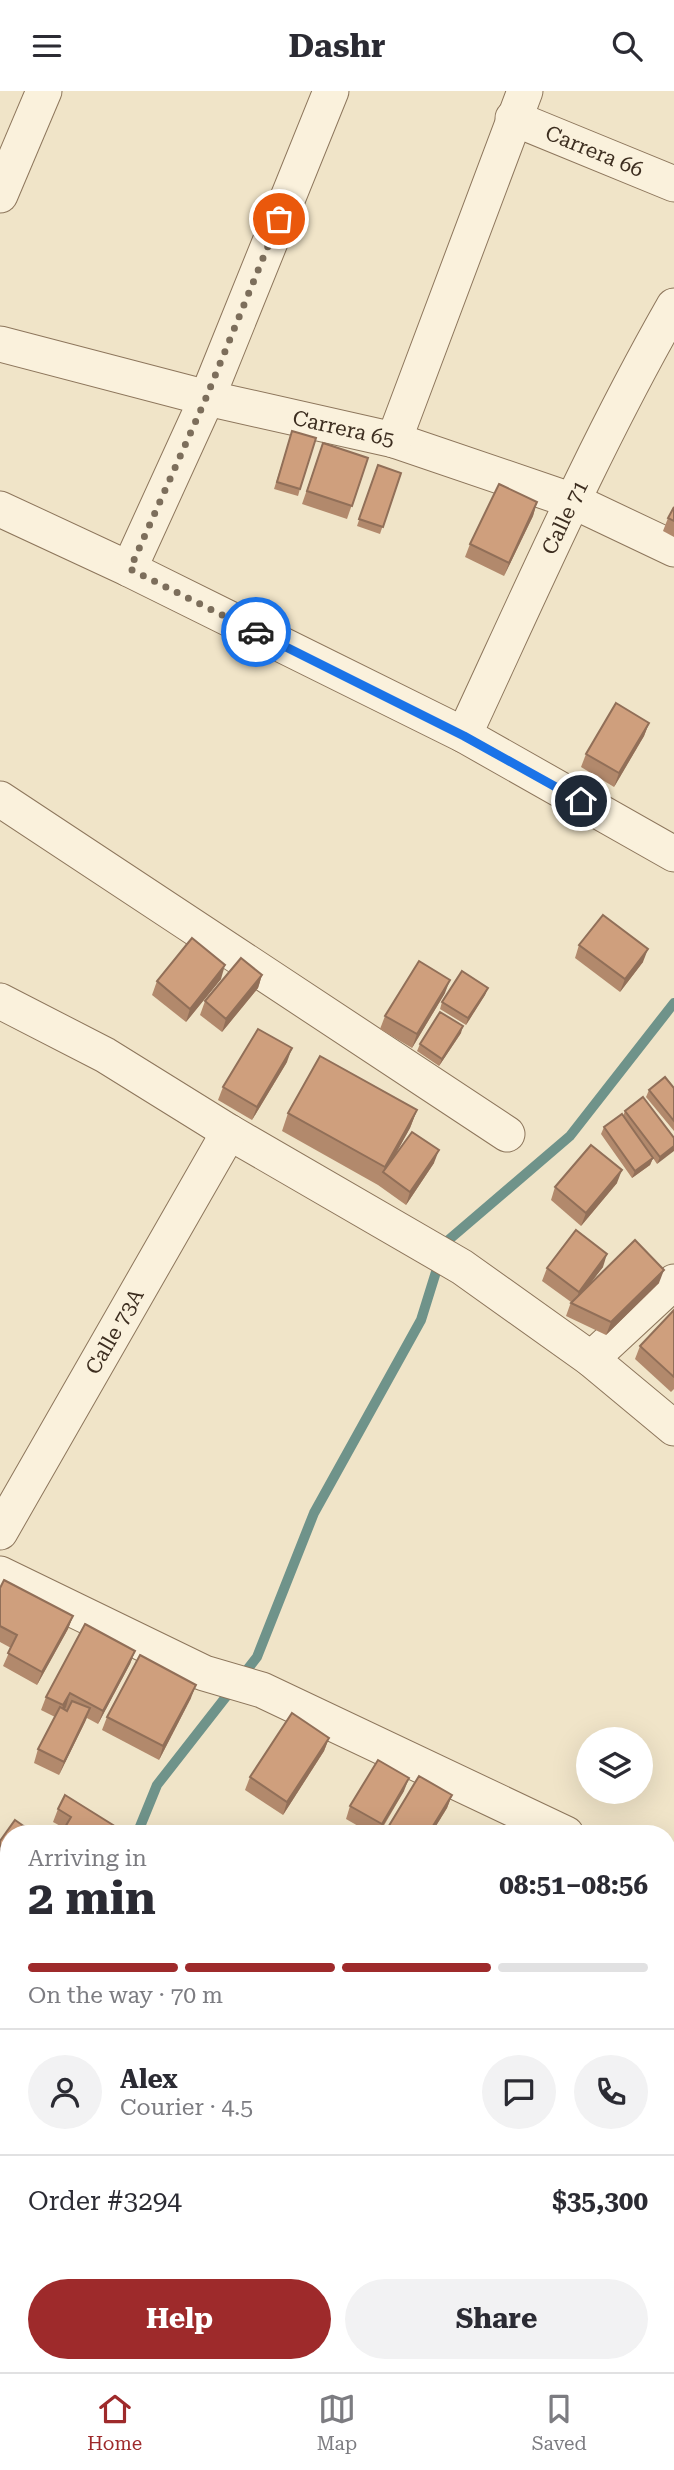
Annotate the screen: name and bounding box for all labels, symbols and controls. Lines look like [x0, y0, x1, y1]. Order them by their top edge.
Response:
icon: menu [28, 27, 66, 65]
text: Dashr [288, 27, 386, 65]
icon: search [608, 27, 646, 65]
street label: Carrera 66 [542, 121, 647, 182]
pin [249, 189, 309, 249]
icon: bag [260, 200, 298, 238]
street label: Carrera 65 [290, 406, 397, 452]
street label: Calle 71 [537, 476, 593, 558]
courier [221, 597, 291, 667]
icon: car [237, 613, 275, 651]
pin [551, 771, 611, 831]
icon: home [562, 782, 600, 820]
street label: Calle 73A [81, 1284, 149, 1379]
map controls [576, 1727, 653, 1804]
button: layers [576, 1727, 653, 1804]
text: Arriving in [28, 1845, 147, 1872]
text: 08:51–08:56 [499, 1870, 648, 1900]
text: 2 min [28, 1871, 156, 1925]
text: On the way · 70 m [28, 1982, 223, 2009]
button: person [28, 2055, 102, 2129]
button: chat [482, 2055, 556, 2129]
button: phone [574, 2055, 648, 2129]
text: Alex [120, 2064, 178, 2094]
text: Courier · 4.5 [120, 2094, 253, 2121]
text: Order #3294 [28, 2186, 182, 2216]
text: $35,300 [552, 2186, 648, 2216]
button: Help [28, 2279, 331, 2359]
button: Share [345, 2279, 648, 2359]
tab: Home [87, 2390, 142, 2455]
tab: Map [317, 2390, 357, 2455]
tab: Saved [532, 2390, 587, 2455]

